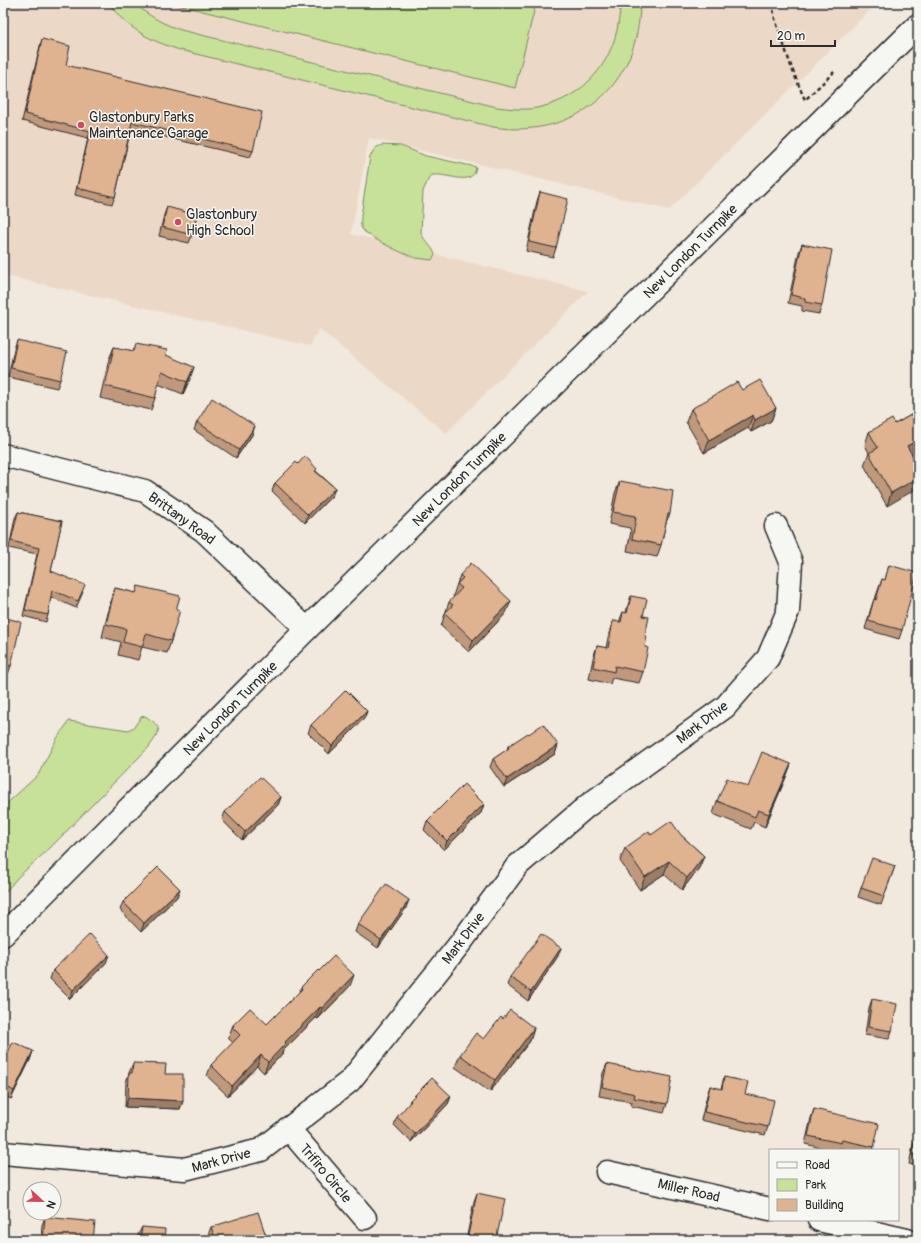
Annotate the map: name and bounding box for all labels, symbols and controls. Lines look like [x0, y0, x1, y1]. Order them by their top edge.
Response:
scale bar [771, 22, 835, 48]
text: 20 m [777, 29, 806, 44]
place label: Glastonbury Parks Maintenance Garage [89, 109, 208, 142]
marker: Glastonbury Parks Maintenance Garage [76, 120, 86, 130]
street label: New London Turnpike [640, 201, 741, 302]
place label: Glastonbury High School [186, 206, 257, 239]
marker: Glastonbury High School [173, 217, 183, 227]
street label: New London Turnpike [409, 429, 510, 530]
street label: Brittany Road [145, 488, 219, 548]
street label: New London Turnpike [180, 658, 281, 759]
street label: Mark Drive [673, 697, 732, 747]
street label: Mark Drive [438, 909, 488, 968]
street label: Trifiro Circle [296, 1140, 355, 1206]
street label: Mark Drive [190, 1144, 253, 1177]
legend [769, 1149, 899, 1221]
text: Road [805, 1158, 830, 1173]
street label: Miller Road [656, 1175, 722, 1206]
text: Park [805, 1178, 826, 1193]
north arrow [22, 1181, 62, 1221]
text: Building [805, 1198, 844, 1213]
text: N [43, 1199, 58, 1211]

